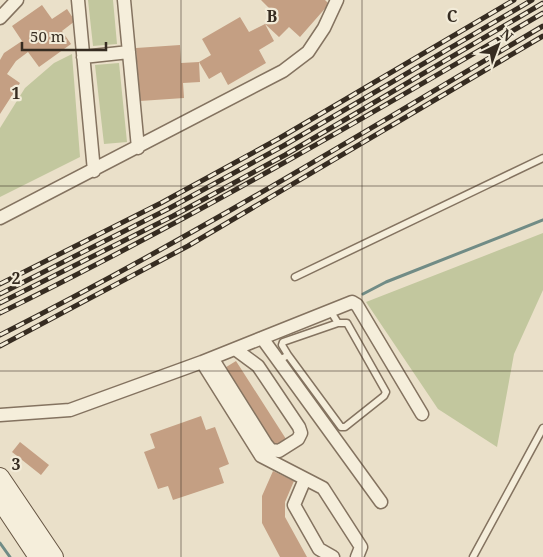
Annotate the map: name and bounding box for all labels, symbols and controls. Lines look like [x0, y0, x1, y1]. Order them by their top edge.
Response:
text: B [267, 5, 278, 27]
text: C [447, 5, 458, 27]
scale bar [22, 20, 106, 52]
north arrow [473, 20, 523, 70]
text: N [497, 24, 517, 46]
text: 50 m [30, 26, 65, 46]
text: 1 [11, 82, 21, 104]
text: 2 [11, 267, 21, 289]
text: 3 [11, 453, 21, 475]

